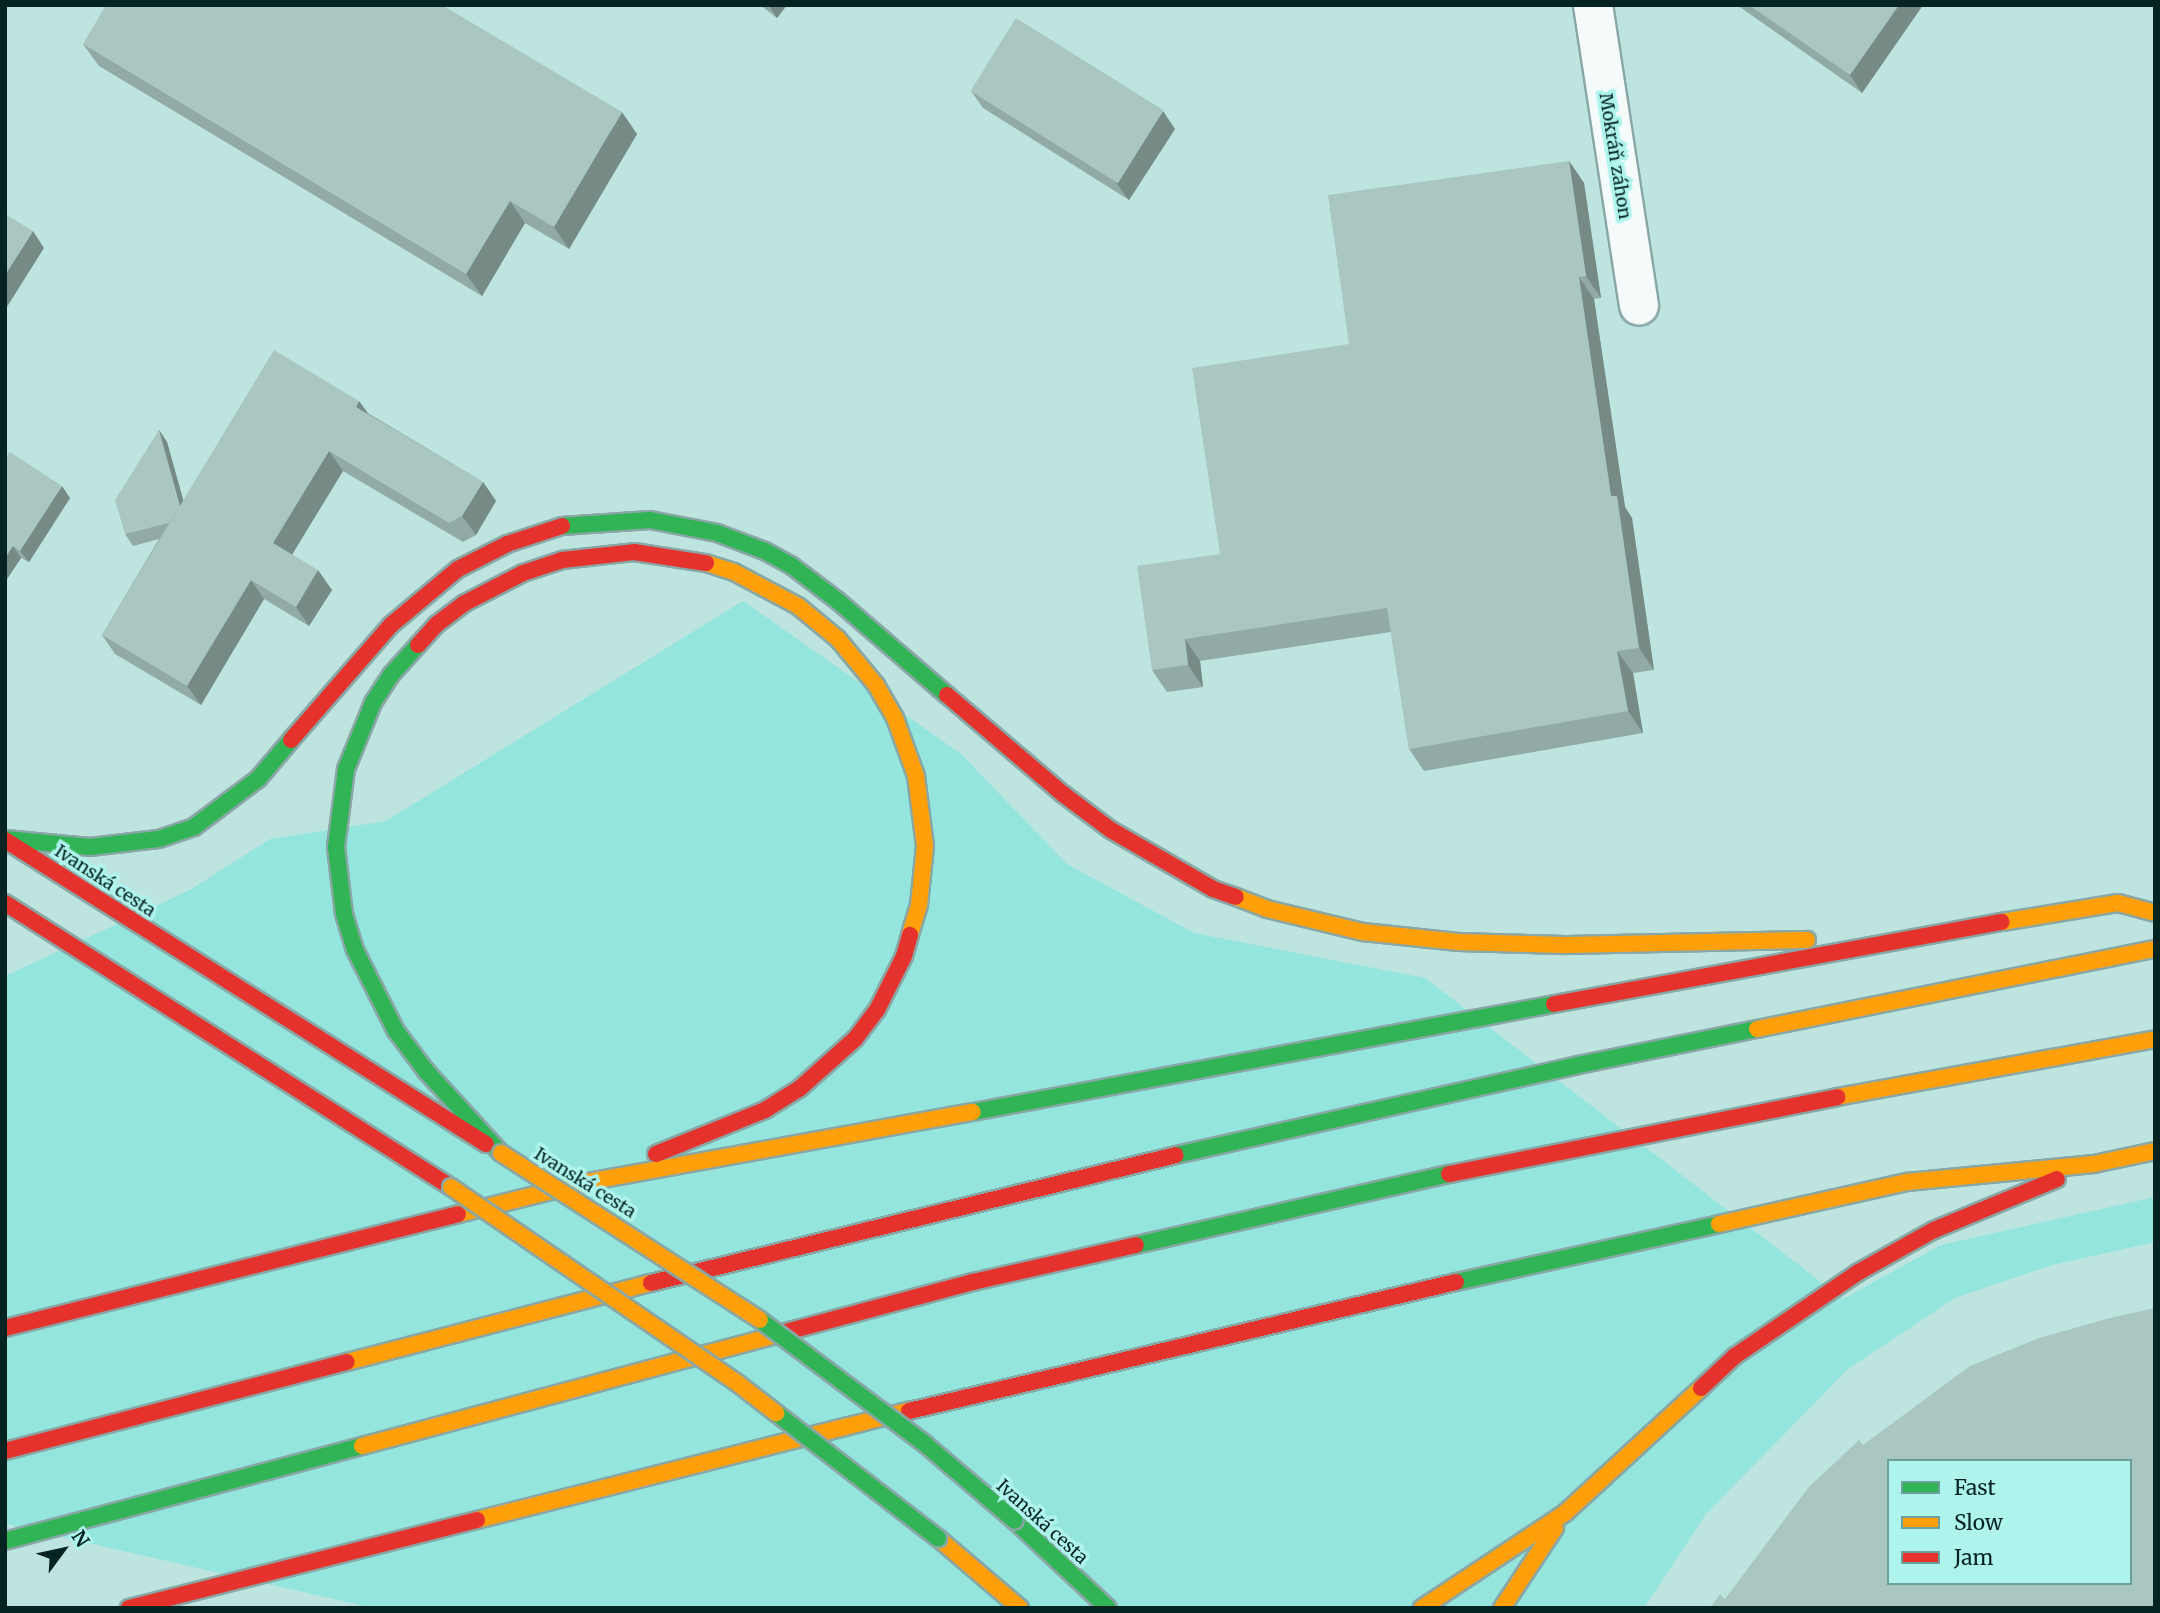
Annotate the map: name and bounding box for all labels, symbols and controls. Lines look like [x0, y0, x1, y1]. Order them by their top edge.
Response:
street label: Mokráň záhon [1594, 91, 1636, 221]
street label: Ivanská cesta [51, 840, 159, 922]
street label: Ivanská cesta [530, 1143, 640, 1223]
legend [1887, 1459, 2132, 1585]
text: Fast [1954, 1474, 1996, 1501]
street label: Ivanská cesta [992, 1475, 1092, 1569]
text: Slow [1954, 1509, 2003, 1536]
north arrow [28, 1515, 98, 1585]
text: N [66, 1526, 95, 1551]
text: Jam [1954, 1544, 1993, 1571]

